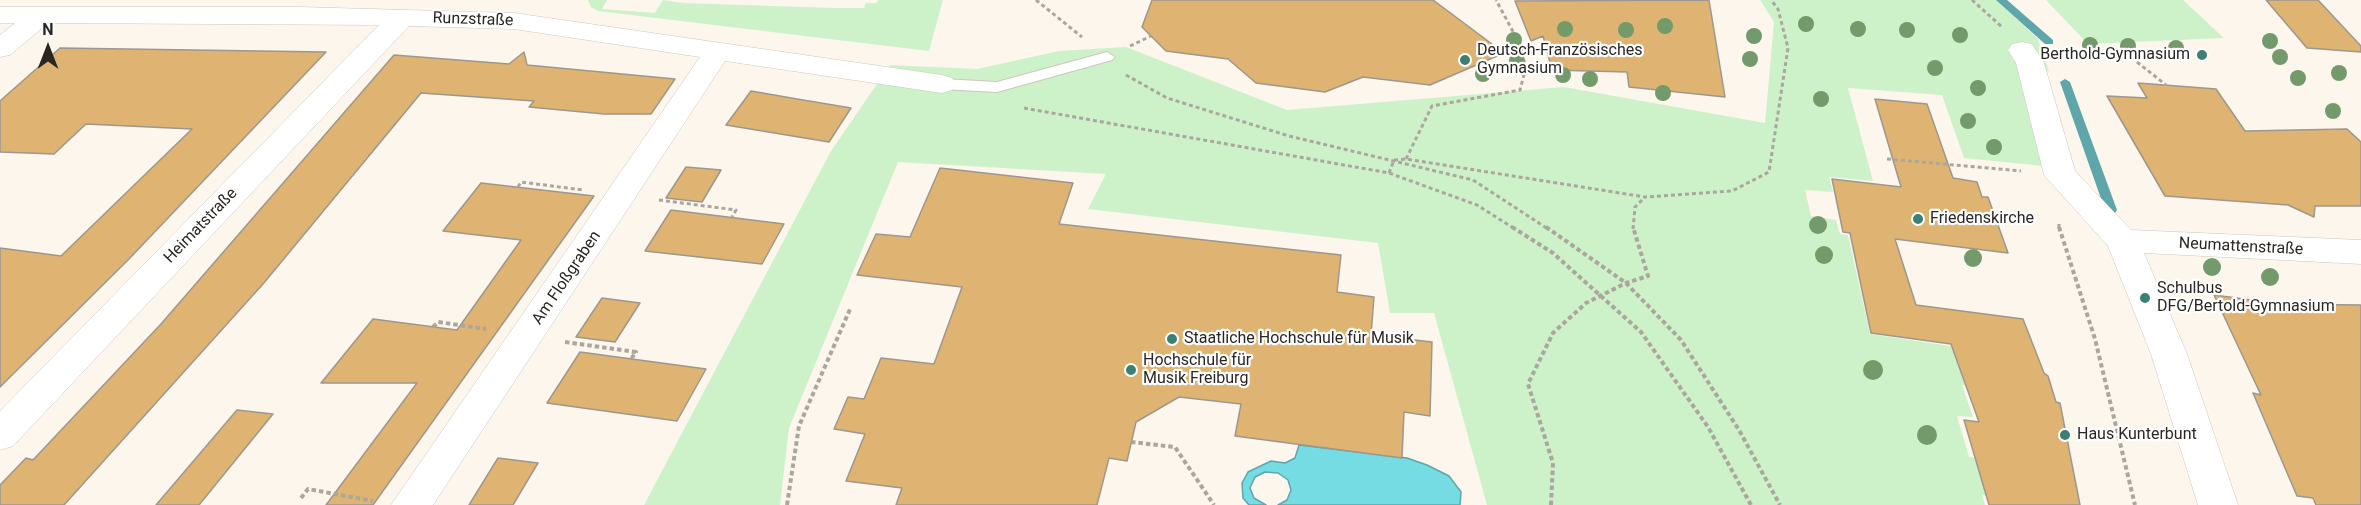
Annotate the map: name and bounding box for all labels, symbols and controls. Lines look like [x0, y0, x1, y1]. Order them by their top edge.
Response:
street label: Runzstraße [432, 9, 514, 31]
north arrow [18, 18, 78, 78]
text: N [42, 20, 54, 39]
place label: Deutsch-Französisches Gymnasium [1477, 41, 1642, 79]
place label: Berthold-Gymnasium [2040, 45, 2190, 65]
marker: Berthold-Gymnasium [2195, 48, 2209, 62]
marker: Deutsch-Französisches Gymnasium [1458, 53, 1472, 67]
street label: Heimatstraße [160, 184, 242, 268]
place label: Friedenskirche [1930, 209, 2034, 229]
marker: Friedenskirche [1911, 212, 1925, 226]
street label: Am Floßgraben [529, 227, 605, 329]
street label: Neumattenstraße [2178, 234, 2304, 260]
place label: Schulbus DFG/Bertold-Gymnasium [2157, 279, 2335, 317]
marker: Schulbus DFG/Bertold-Gymnasium [2138, 291, 2152, 305]
place label: Staatliche Hochschule für Musik [1184, 329, 1414, 349]
marker: Staatliche Hochschule für Musik [1165, 332, 1179, 346]
place label: Hochschule für Musik Freiburg [1143, 351, 1251, 389]
marker: Hochschule für Musik Freiburg [1124, 363, 1138, 377]
place label: Haus Kunterbunt [2077, 425, 2197, 445]
marker: Haus Kunterbunt [2058, 428, 2072, 442]

